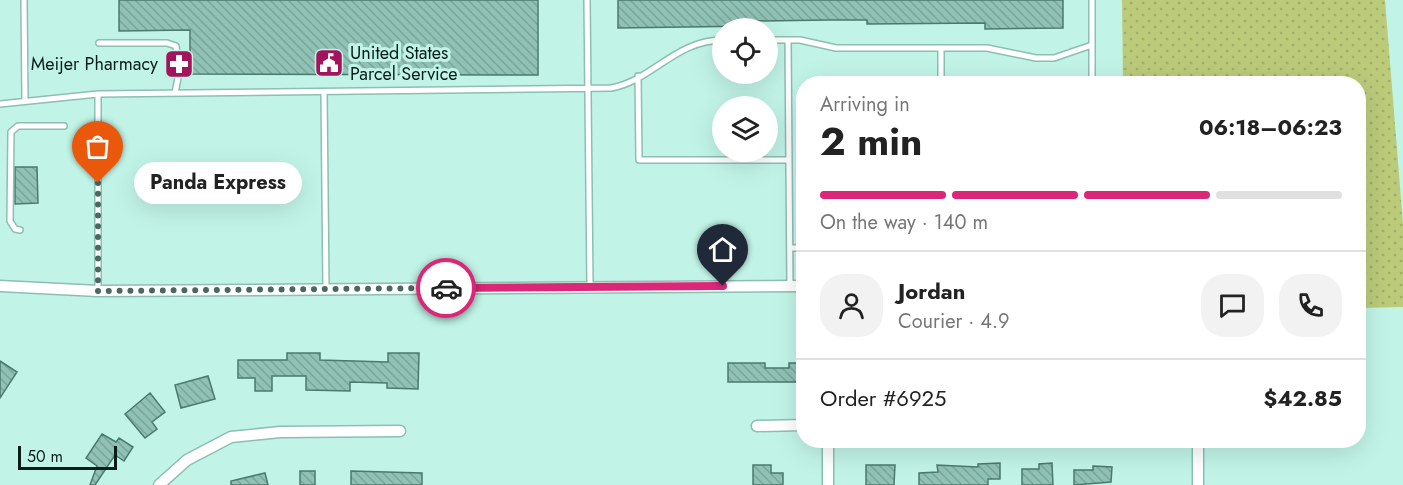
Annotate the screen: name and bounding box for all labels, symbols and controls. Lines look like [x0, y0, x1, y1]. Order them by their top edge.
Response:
map controls [712, 18, 778, 162]
button: locate [712, 18, 778, 84]
place label: United States Parcel Service [350, 40, 458, 87]
public building icon: United States Parcel Service [313, 47, 345, 79]
pharmacy icon: Meijer Pharmacy [163, 48, 195, 80]
place label: Meijer Pharmacy [31, 51, 158, 77]
text: Arriving in [820, 90, 910, 119]
button: layers [712, 96, 778, 162]
text: 06:18–06:23 [1199, 111, 1342, 143]
text: 2 min [820, 113, 922, 170]
pin [72, 121, 123, 183]
icon: bag [81, 130, 114, 163]
callout: Panda Express [134, 162, 302, 204]
text: Panda Express [150, 168, 286, 197]
text: On the way · 140 m [820, 208, 988, 237]
pin [697, 224, 748, 286]
icon: home [706, 233, 739, 266]
courier [416, 258, 476, 318]
icon: car [430, 272, 463, 305]
button: person [820, 274, 883, 337]
button: chat [1201, 274, 1264, 337]
button: phone [1279, 274, 1342, 337]
text: Jordan [898, 275, 965, 307]
text: Courier · 4.9 [898, 307, 1010, 336]
text: Order #6925 [820, 382, 947, 414]
text: $42.85 [1263, 382, 1342, 414]
scale bar [18, 443, 117, 470]
text: 50 m [27, 445, 63, 468]

